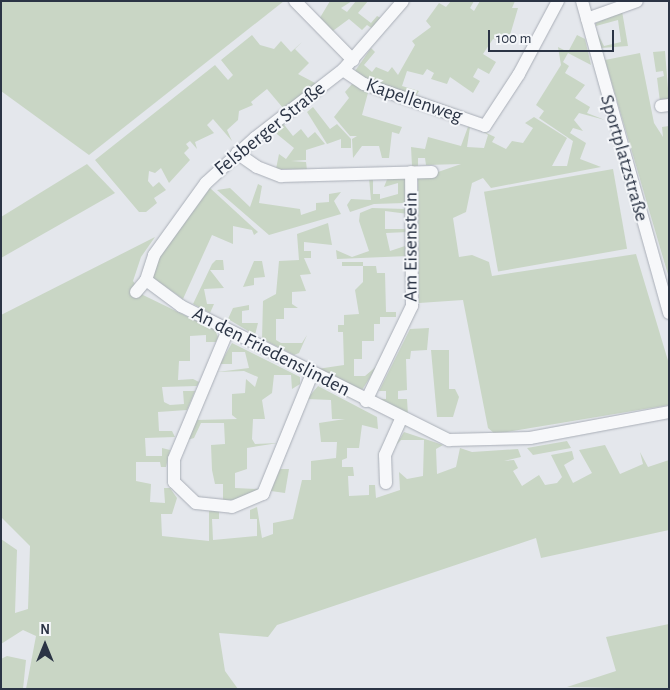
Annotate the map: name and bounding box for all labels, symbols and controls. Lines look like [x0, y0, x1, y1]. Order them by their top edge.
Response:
scale bar [490, 20, 616, 52]
text: 100 m [496, 31, 531, 46]
street label: Kapellenweg [363, 73, 465, 129]
street label: Felsberger Straße [210, 77, 330, 181]
street label: Sportplatzstraße [594, 92, 654, 224]
street label: Am Eisenstein [399, 192, 423, 302]
street label: An den Friedenslinden [188, 302, 354, 402]
north arrow [20, 620, 70, 670]
text: N [40, 623, 50, 637]

